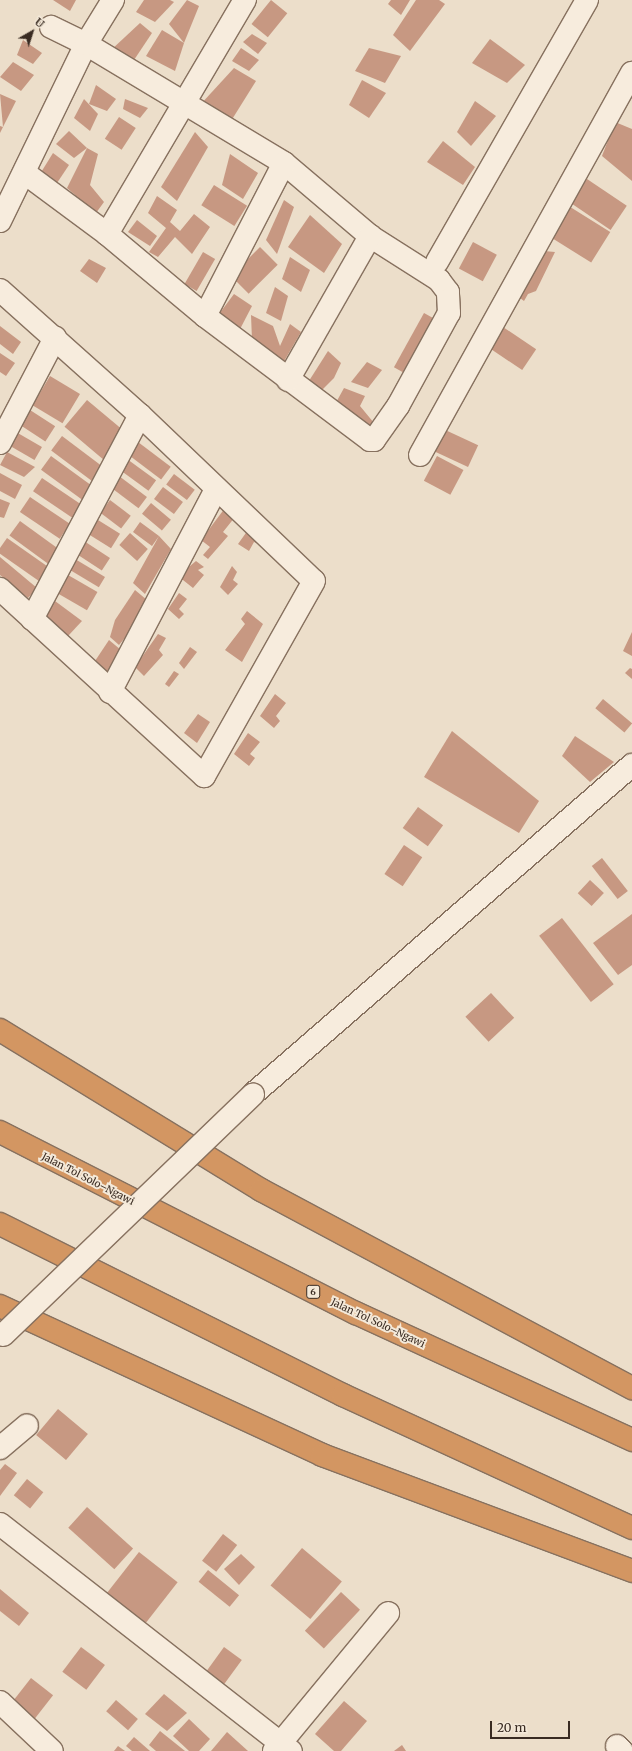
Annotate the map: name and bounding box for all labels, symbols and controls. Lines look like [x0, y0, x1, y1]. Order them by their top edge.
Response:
north arrow [12, 12, 52, 52]
text: U [32, 15, 47, 31]
street label: Jalan Tol Solo–Ngawi [40, 1150, 136, 1208]
road number: 6 [306, 1285, 320, 1299]
street label: Jalan Tol Solo–Ngawi [329, 1296, 427, 1350]
scale bar [492, 1713, 572, 1739]
text: 20 m [497, 1720, 526, 1735]

